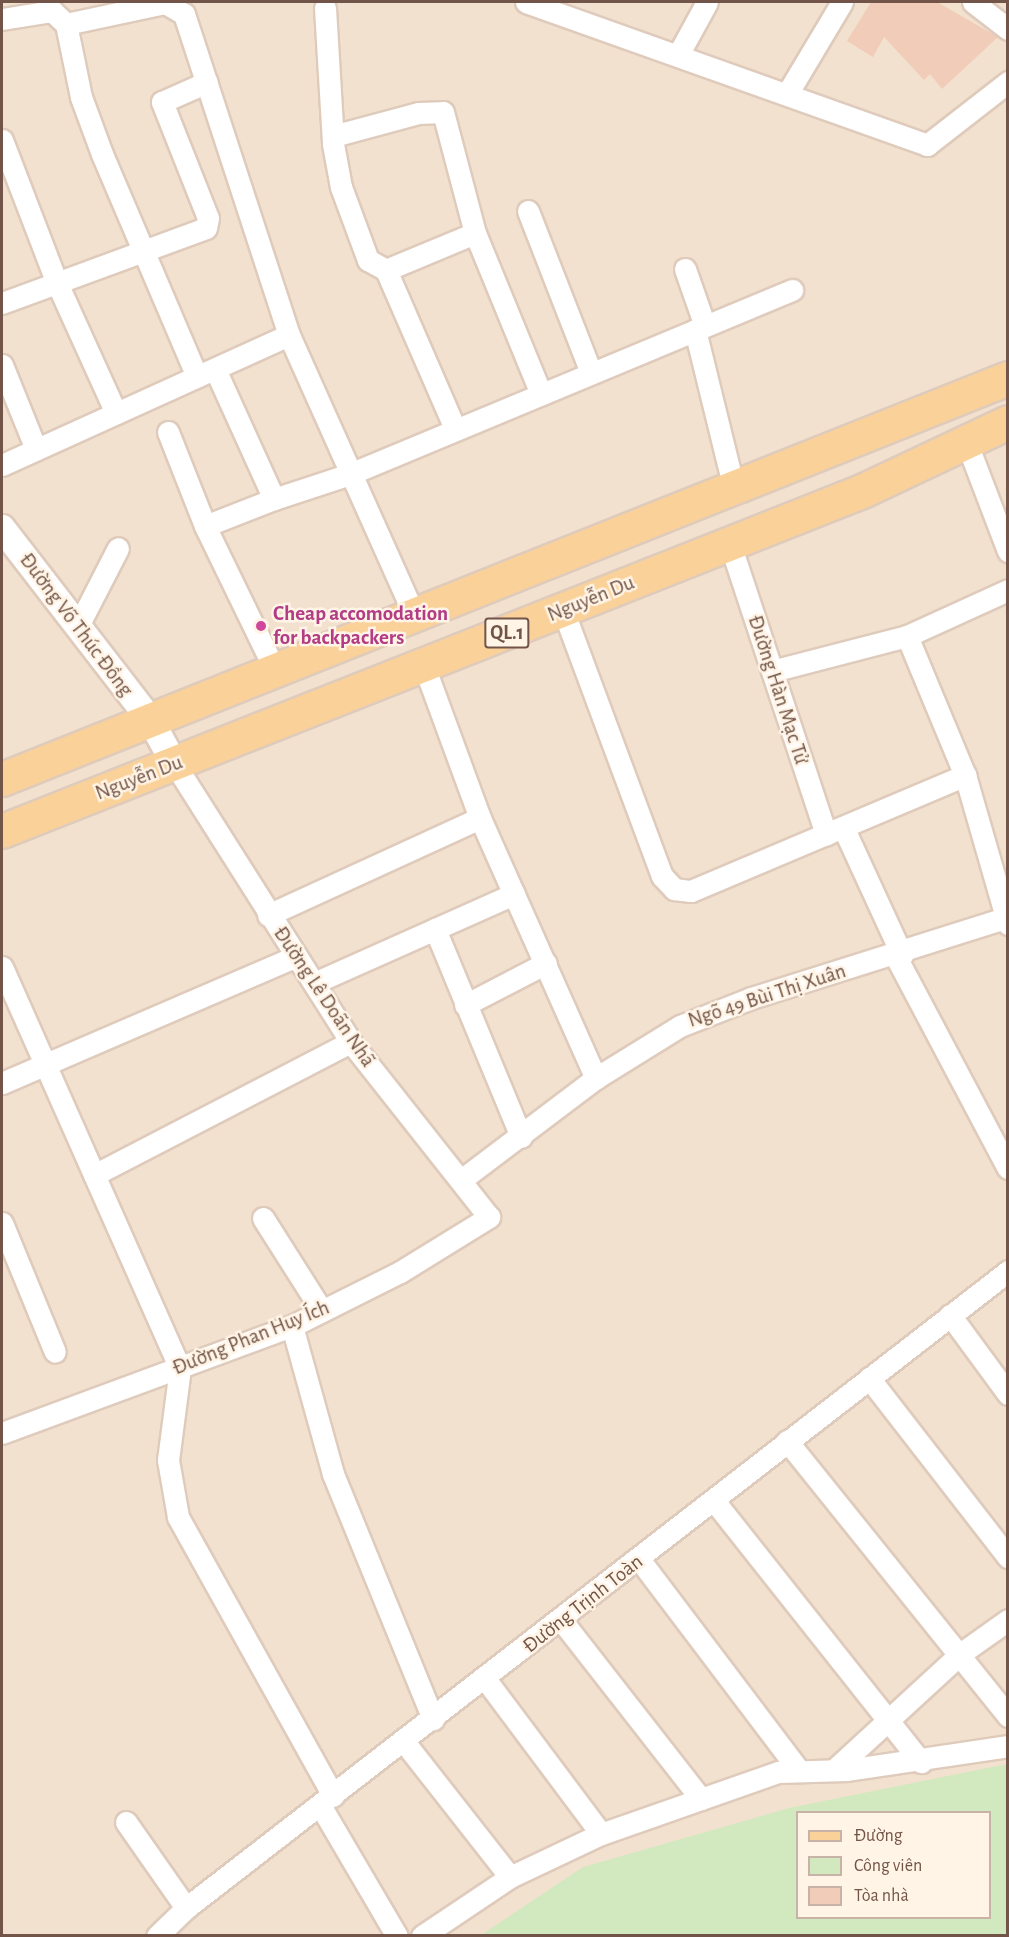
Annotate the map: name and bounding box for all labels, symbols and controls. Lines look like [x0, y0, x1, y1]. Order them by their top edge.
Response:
street label: Đường Võ Thúc Đồng [14, 548, 138, 702]
street label: Nguyễn Du [544, 570, 638, 628]
place label: Cheap accomodation for backpackers [273, 601, 448, 651]
street label: Đường Hàn Mạc Tử [742, 612, 814, 768]
road number: QL.1 [483, 616, 531, 650]
marker: Cheap accomodation for backpackers [254, 619, 268, 633]
street label: Nguyễn Du [92, 750, 186, 806]
street label: Đường Lê Doãn Nhã [268, 922, 380, 1072]
street label: Ngõ 49 Bùi Thị Xuân [685, 959, 849, 1033]
street label: Đường Phan Huy Ích [169, 1295, 333, 1381]
street label: Đường Trịnh Toàn [518, 1549, 648, 1659]
legend [796, 1811, 991, 1919]
text: Đường [854, 1827, 903, 1845]
text: Công viên [854, 1857, 922, 1875]
text: Tòa nhà [854, 1887, 909, 1905]

